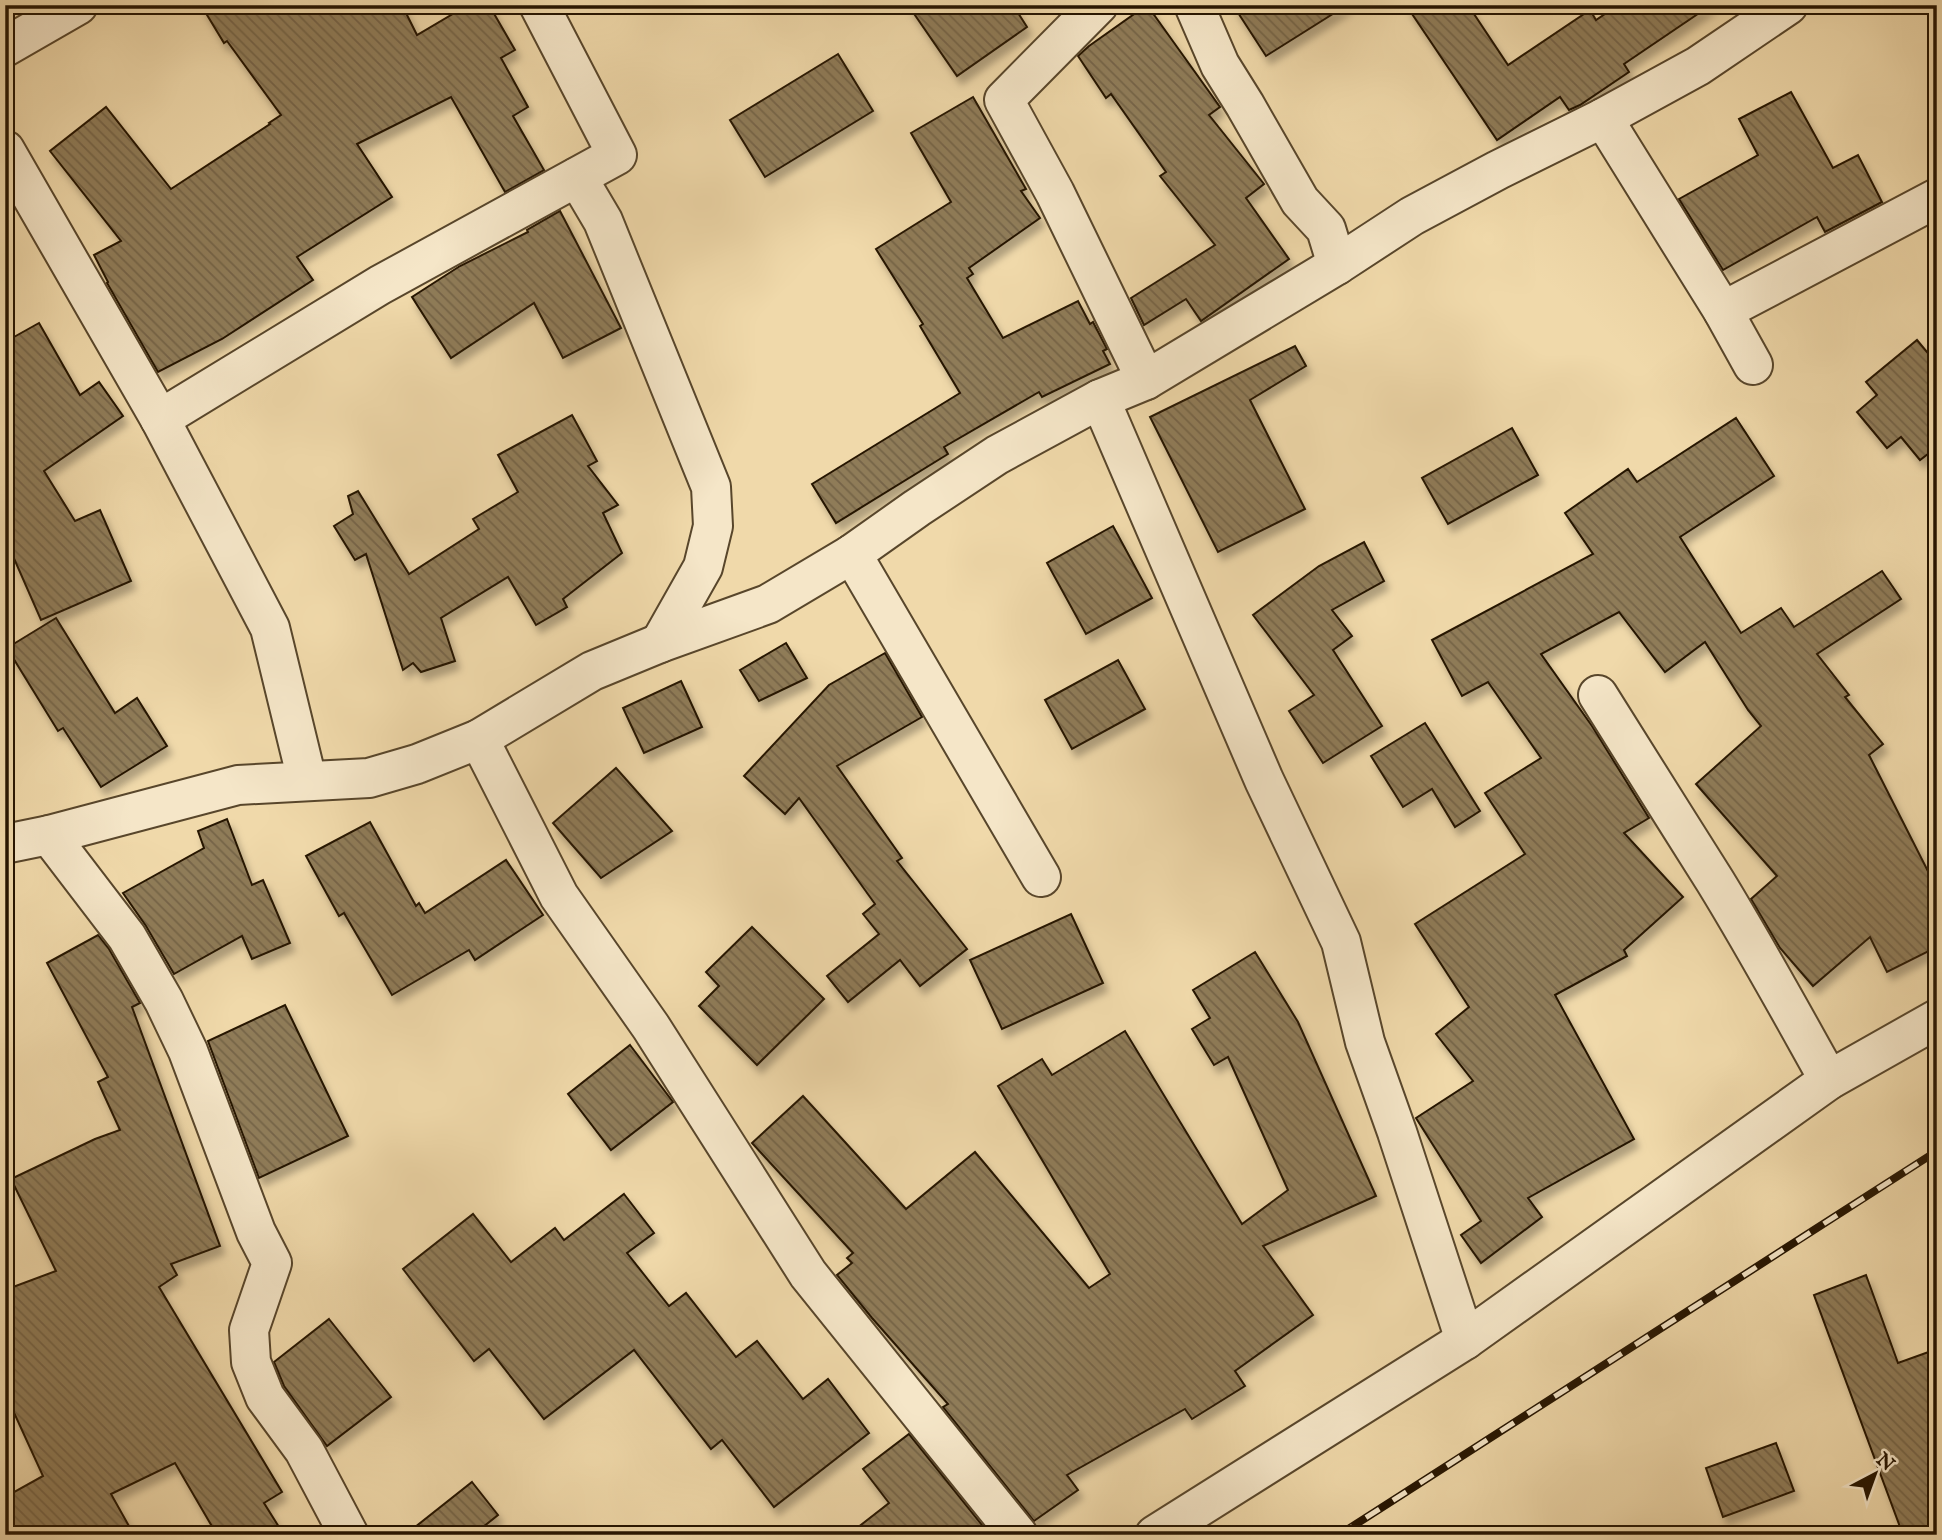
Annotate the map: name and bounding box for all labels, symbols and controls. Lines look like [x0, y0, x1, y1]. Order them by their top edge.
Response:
north arrow [1840, 1438, 1910, 1508]
text: N [1870, 1448, 1899, 1477]

